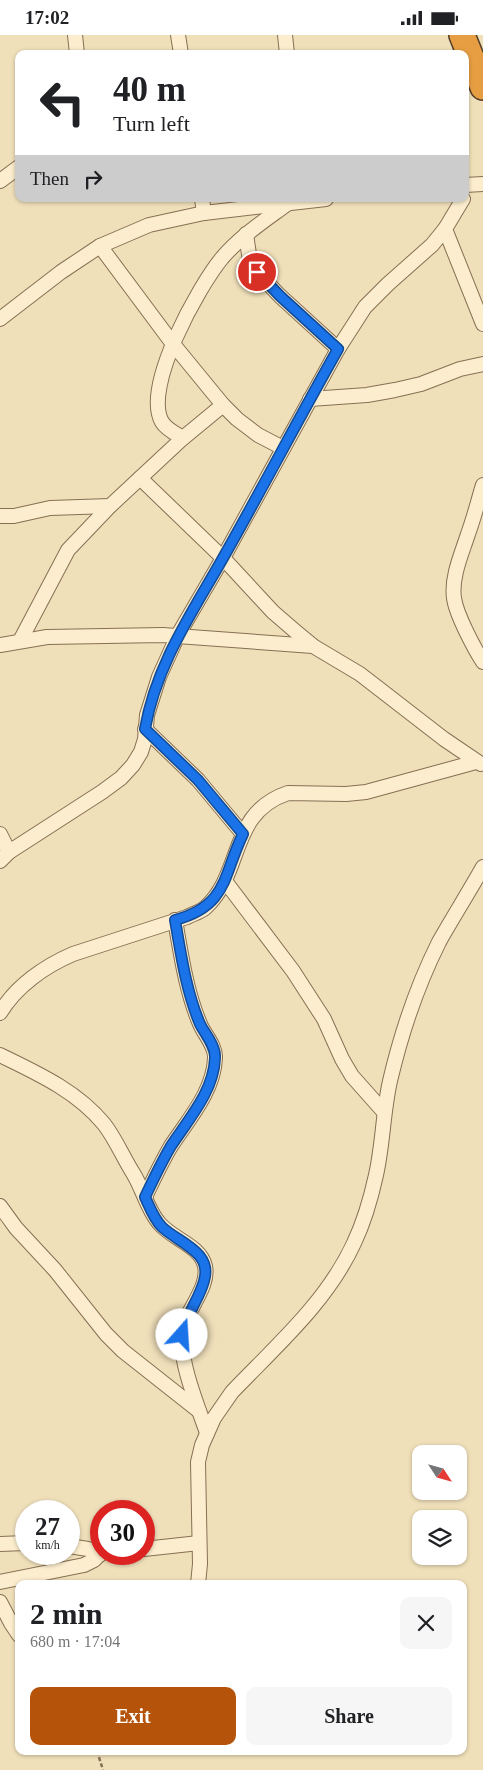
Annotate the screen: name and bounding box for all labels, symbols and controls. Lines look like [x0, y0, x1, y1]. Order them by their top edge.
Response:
text: 17:02 [25, 7, 69, 28]
icon: left [30, 70, 95, 135]
text: 40 m [113, 70, 186, 109]
text: Turn left [113, 111, 190, 136]
icon: right [79, 165, 107, 193]
text: Then [30, 168, 69, 189]
pin [236, 251, 278, 293]
icon: arrive [243, 258, 271, 286]
position arrow [155, 1308, 207, 1360]
north arrow [412, 1445, 468, 1500]
map controls [412, 1445, 467, 1565]
speed limit sign: 30 [90, 1500, 155, 1565]
button: layers [412, 1510, 467, 1565]
text: 27 [35, 1513, 60, 1540]
text: km/h [35, 1538, 60, 1552]
text: 2 min [30, 1597, 103, 1630]
button: close [400, 1597, 452, 1649]
text: 680 m · 17:04 [30, 1633, 120, 1650]
button: Exit [30, 1687, 236, 1745]
button: Share [246, 1687, 452, 1745]

